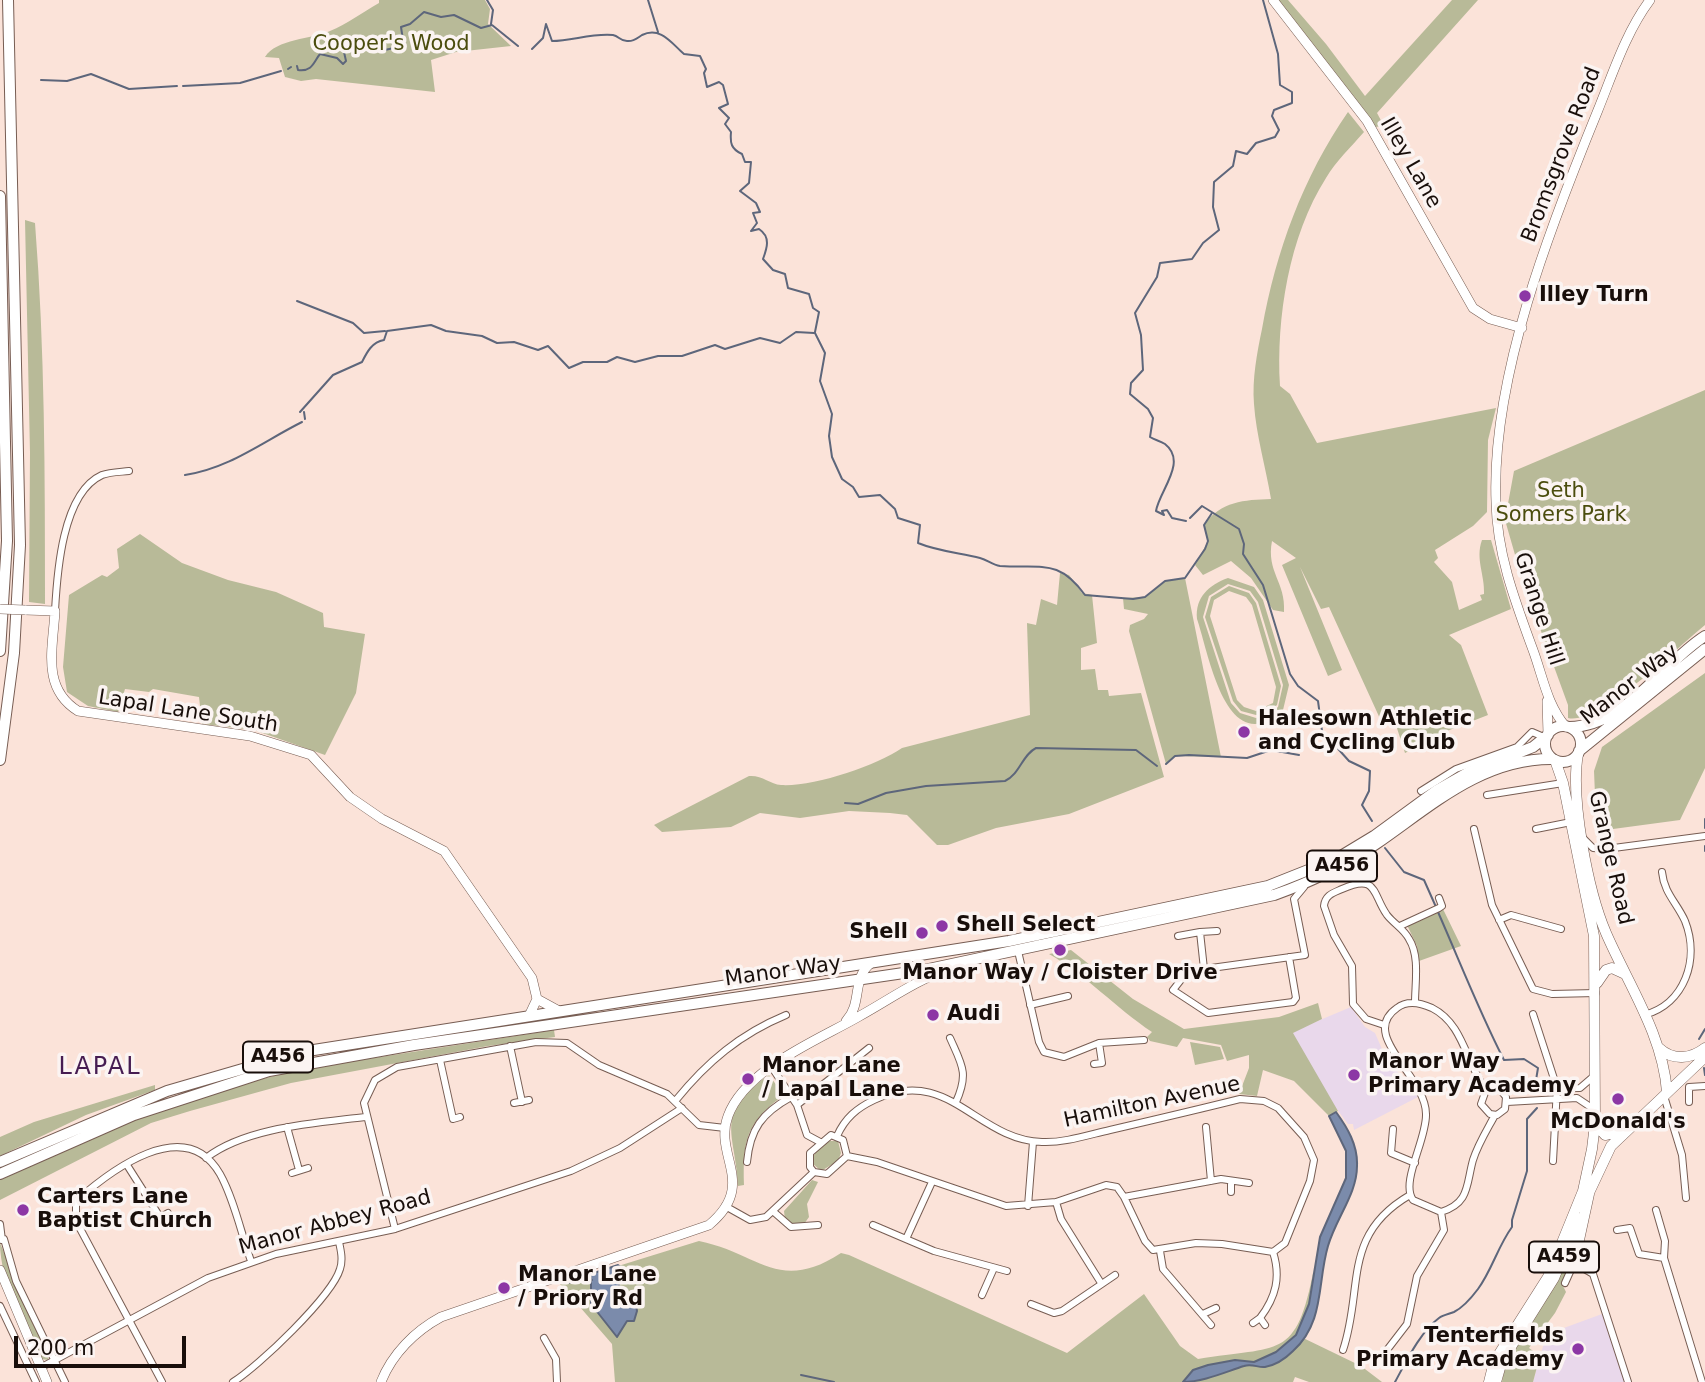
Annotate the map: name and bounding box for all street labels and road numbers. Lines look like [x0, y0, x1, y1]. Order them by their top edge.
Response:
street label: Bromsgrove Road [1517, 64, 1607, 246]
street label: Illey Lane [1374, 113, 1446, 213]
street label: Grange Hill [1508, 549, 1568, 669]
street label: Manor Way [1576, 639, 1684, 731]
street label: Lapal Lane South [96, 685, 280, 739]
street label: Grange Road [1582, 789, 1638, 927]
road number: A456 [1307, 850, 1377, 881]
street label: Manor Way [723, 951, 843, 993]
road number: A456 [243, 1042, 313, 1072]
street label: Hamilton Avenue [1061, 1072, 1243, 1134]
street label: Manor Abbey Road [236, 1185, 434, 1261]
road number: A459 [1529, 1242, 1599, 1273]

